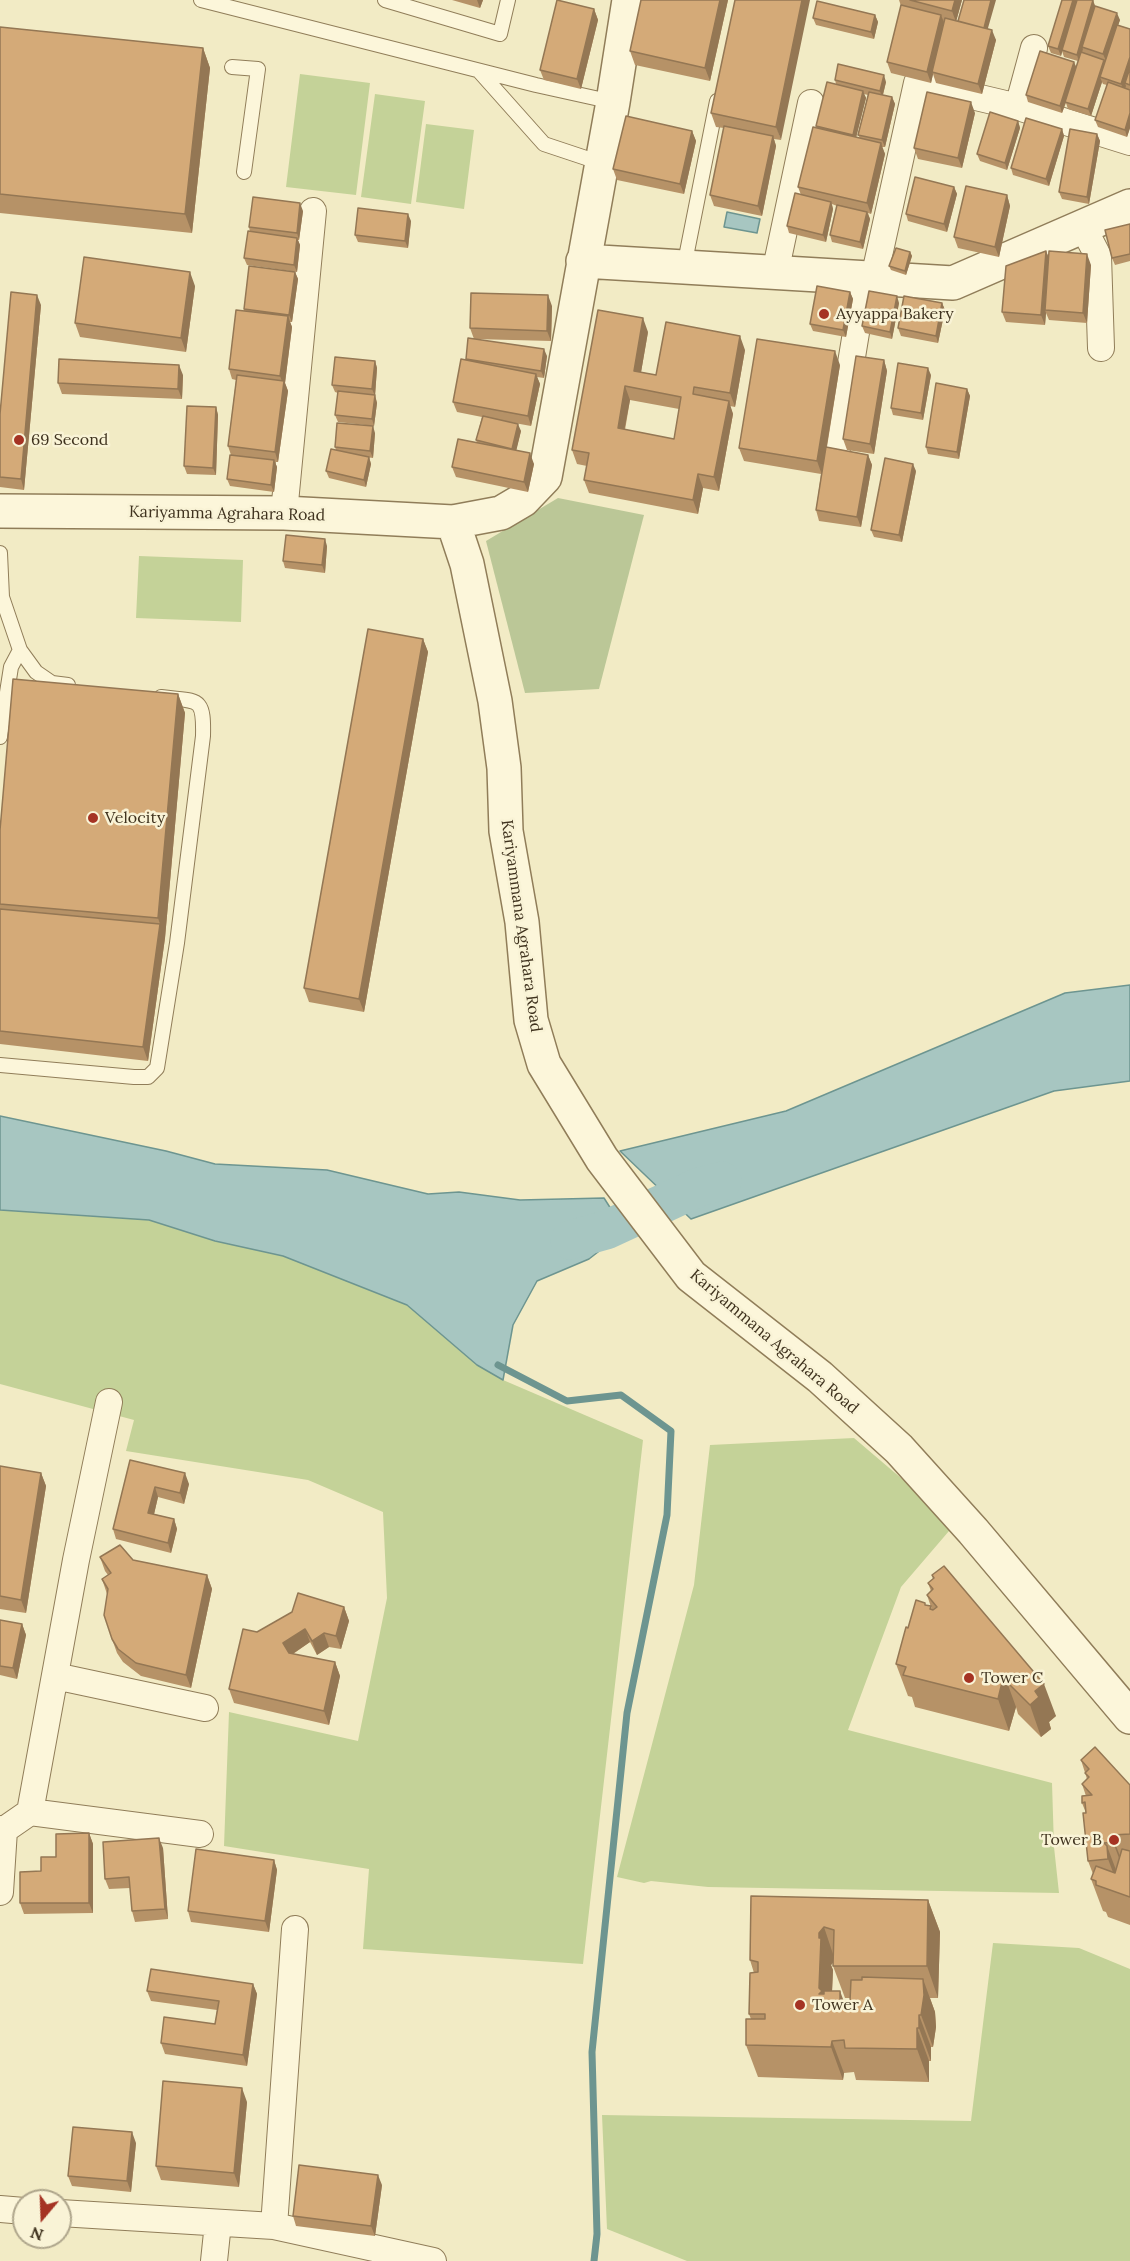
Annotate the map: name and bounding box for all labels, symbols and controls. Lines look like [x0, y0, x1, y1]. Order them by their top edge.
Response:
place label: Ayyappa Bakery [836, 304, 954, 324]
marker: Ayyappa Bakery [817, 307, 831, 321]
place label: 69 Second [31, 430, 108, 450]
marker: 69 Second [12, 433, 26, 447]
street label: Kariyamma Agrahara Road [129, 503, 325, 525]
place label: Velocity [105, 808, 165, 828]
marker: Velocity [86, 811, 100, 825]
street label: Kariyammana Agrahara Road [497, 818, 545, 1034]
street label: Kariyammana Agrahara Road [686, 1266, 862, 1418]
place label: Tower C [981, 1668, 1043, 1688]
marker: Tower C [962, 1671, 976, 1685]
place label: Tower B [1041, 1830, 1102, 1850]
marker: Tower B [1107, 1833, 1121, 1847]
place label: Tower A [812, 1995, 873, 2015]
marker: Tower A [793, 1998, 807, 2012]
north arrow [12, 2189, 72, 2249]
text: N [28, 2223, 46, 2246]

